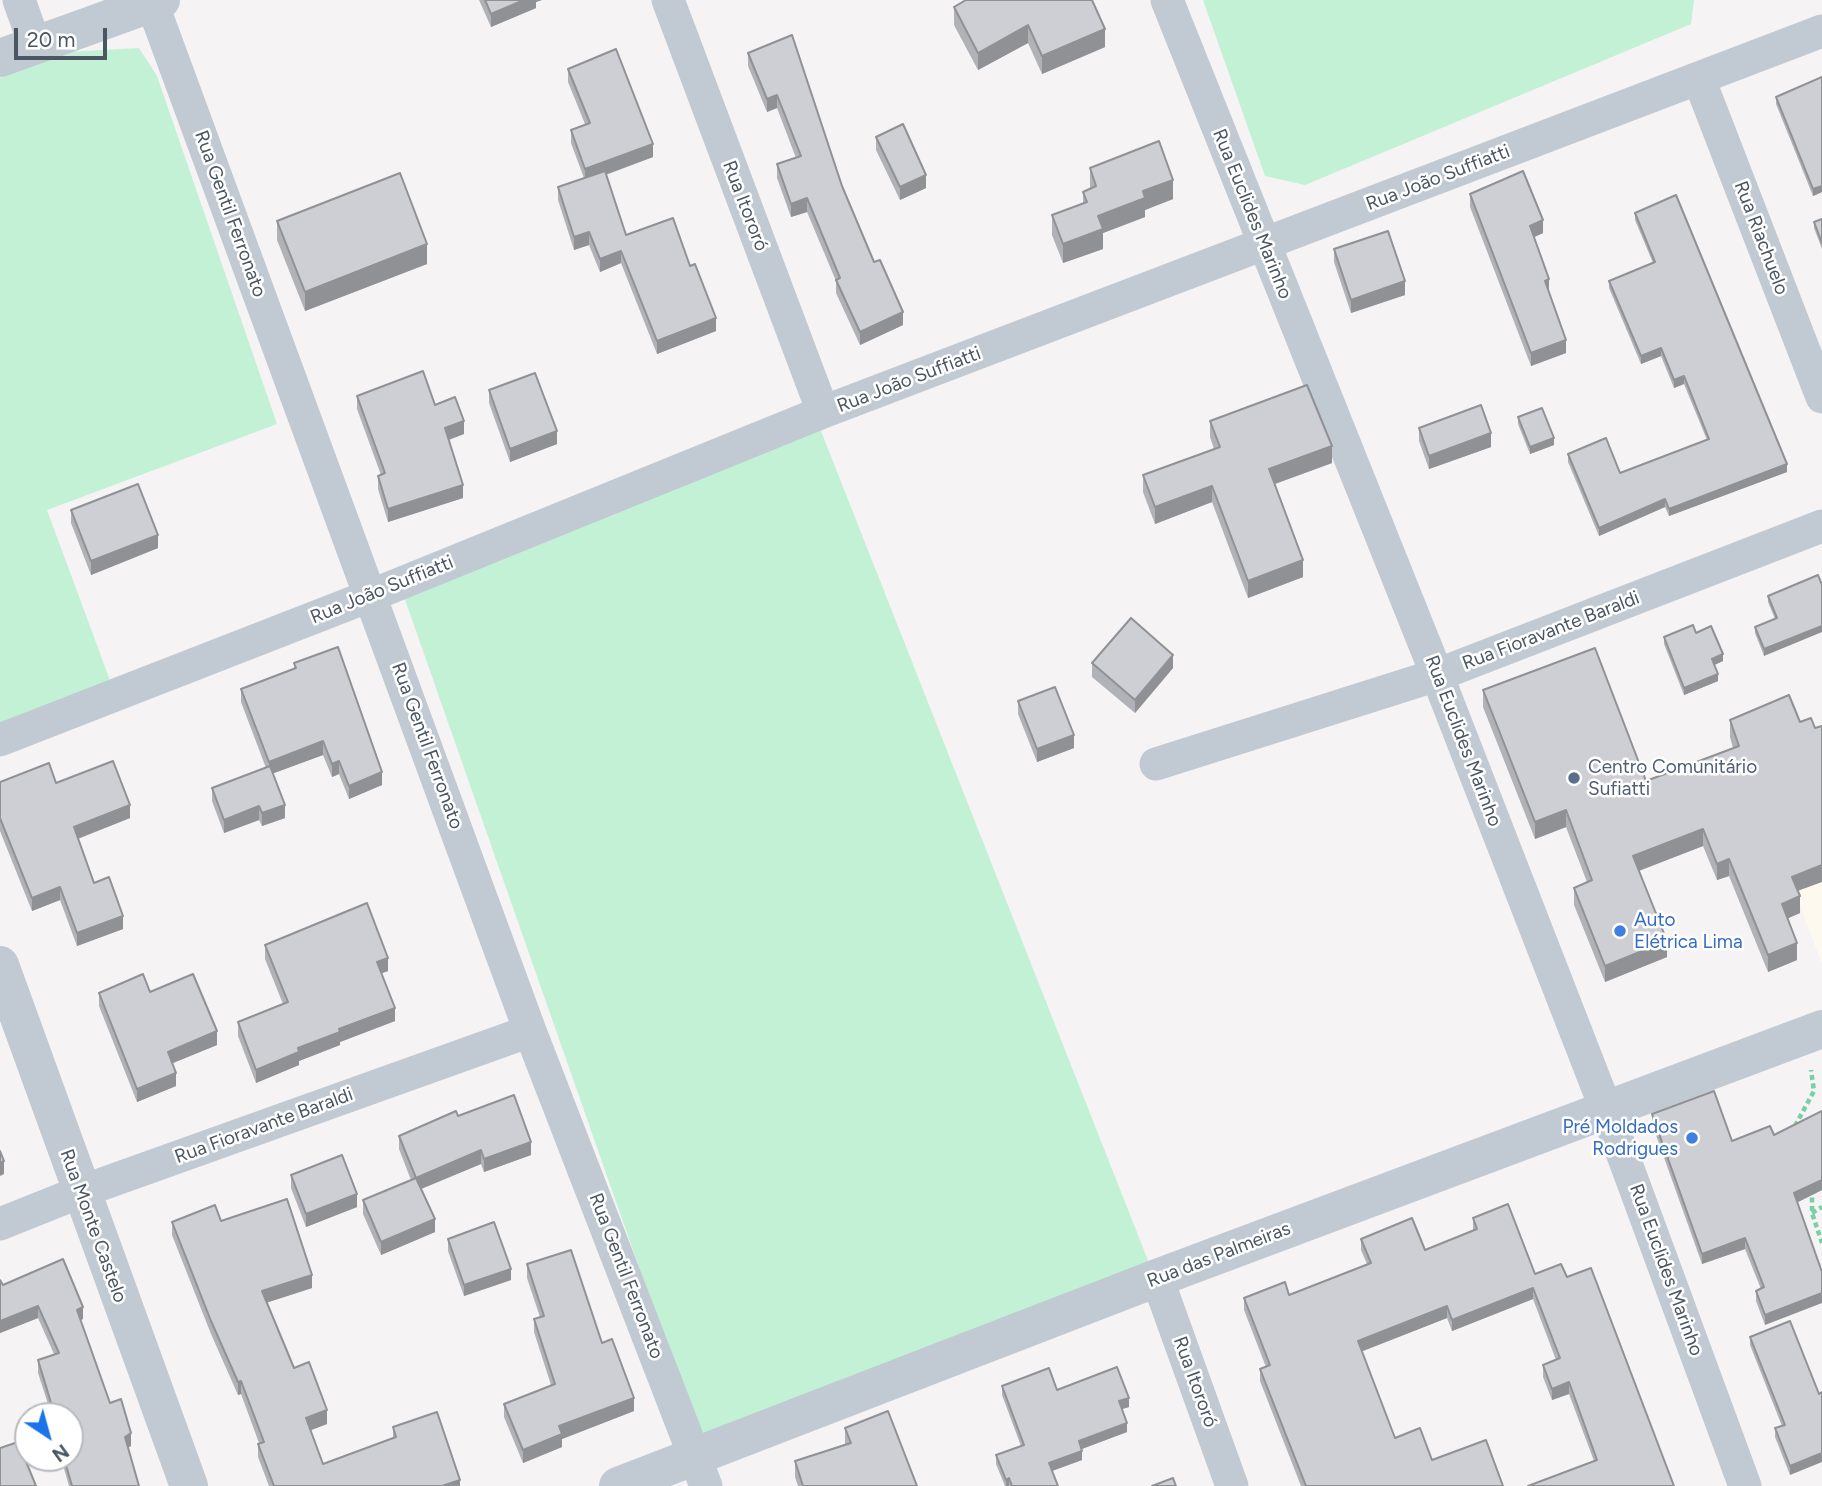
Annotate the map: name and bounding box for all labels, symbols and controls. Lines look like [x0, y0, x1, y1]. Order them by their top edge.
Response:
scale bar [18, 14, 110, 58]
text: 20 m [27, 27, 75, 52]
street label: Rua Euclides Marinho [1207, 126, 1297, 302]
street label: Rua Gentil Ferronato [189, 128, 271, 300]
street label: Rua João Suffiatti [1363, 140, 1513, 216]
street label: Rua Itororó [717, 158, 773, 254]
street label: Rua Riachuelo [1729, 178, 1793, 298]
street label: Rua João Suffiatti [834, 342, 984, 418]
street label: Rua João Suffiatti [307, 551, 457, 629]
street label: Rua Fioravante Baraldi [1459, 587, 1643, 675]
street label: Rua Euclides Marinho [1420, 652, 1506, 830]
street label: Rua Gentil Ferronato [386, 660, 468, 832]
place label: Centro Comunitário Sufiatti [1588, 756, 1757, 800]
marker: Centro Comunitário Sufiatti [1566, 770, 1582, 786]
place label: Auto Elétrica Lima [1634, 909, 1743, 953]
marker: Auto Elétrica Lima [1612, 923, 1628, 939]
street label: Rua Fioravante Baraldi [172, 1083, 356, 1169]
place label: Pré Moldados Rodrigues [1562, 1116, 1678, 1160]
marker: Pré Moldados Rodrigues [1684, 1130, 1700, 1146]
street label: Rua Monte Castelo [55, 1146, 131, 1306]
street label: Rua Euclides Marinho [1624, 1181, 1708, 1359]
street label: Rua Gentil Ferronato [584, 1190, 668, 1362]
street label: Rua das Palmeiras [1144, 1217, 1294, 1293]
street label: Rua Itororó [1168, 1333, 1222, 1431]
north arrow [14, 1402, 84, 1472]
text: N [48, 1439, 73, 1466]

